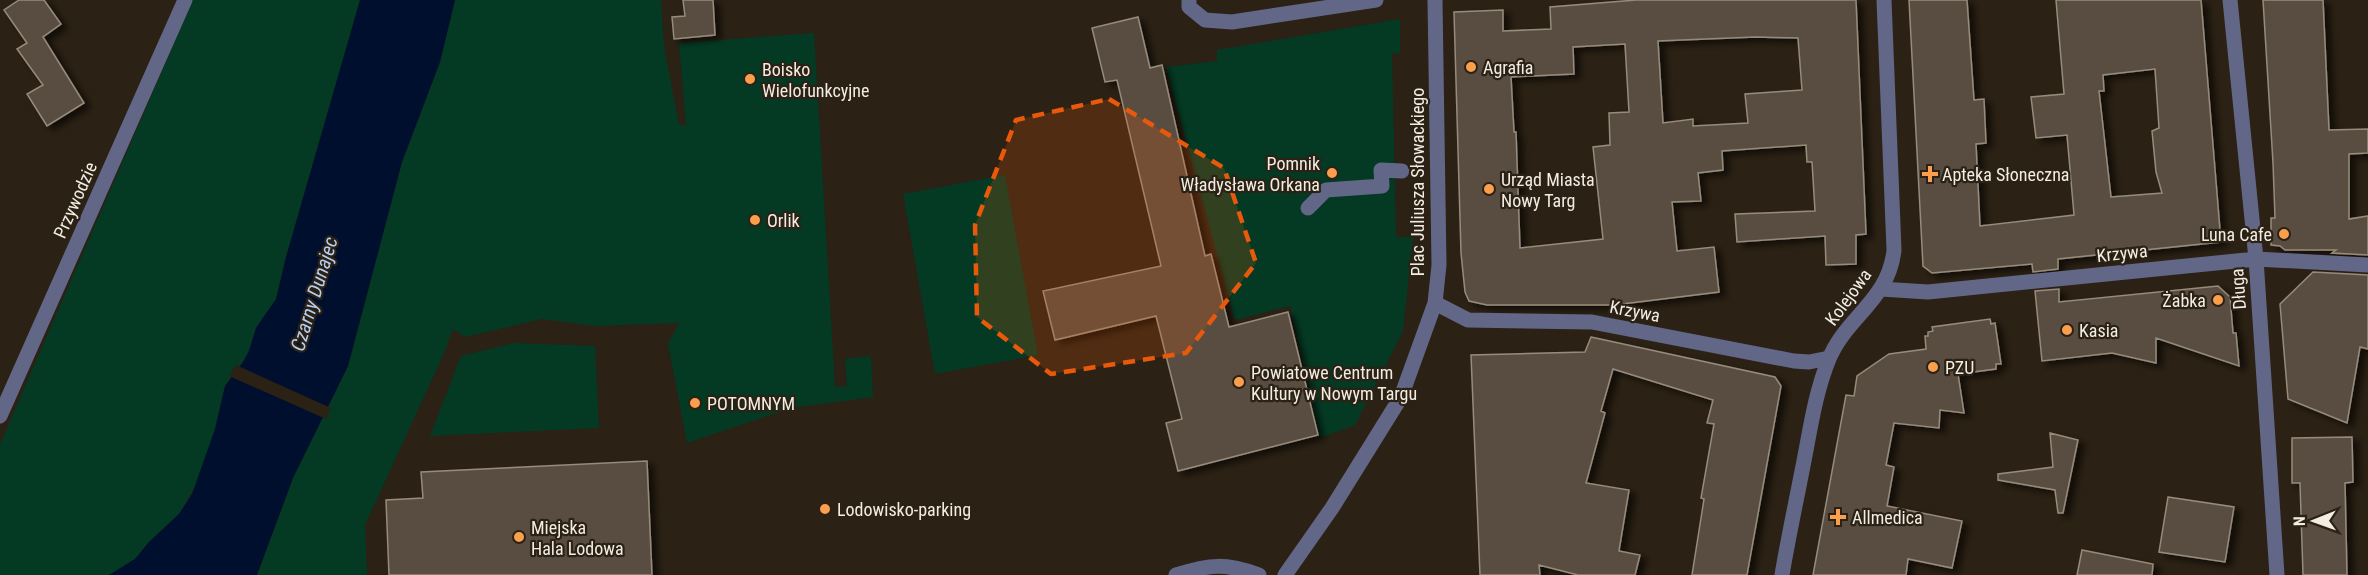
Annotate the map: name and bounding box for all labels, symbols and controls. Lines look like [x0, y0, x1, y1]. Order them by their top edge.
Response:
place label: Agrafia [1483, 57, 1533, 78]
place label: Boisko Wielofunkcyjne [762, 59, 870, 101]
marker: Agrafia [1464, 60, 1478, 74]
marker: Boisko Wielofunkcyjne [743, 72, 757, 86]
street label: Plac Juliusza Słowackiego [1407, 88, 1428, 276]
place label: Pomnik Władysława Orkana [1181, 153, 1320, 195]
street label: Przywodzie [49, 159, 101, 241]
place label: Apteka Słoneczna [1942, 164, 2069, 185]
marker: Pomnik Władysława Orkana [1325, 166, 1339, 180]
marker: Apteka Słoneczna [1923, 167, 1937, 181]
place label: Urząd Miasta Nowy Targ [1501, 169, 1595, 211]
marker: Urząd Miasta Nowy Targ [1482, 182, 1496, 196]
place label: Orlik [767, 210, 800, 231]
marker: Orlik [748, 213, 762, 227]
place label: Luna Cafe [2201, 224, 2272, 245]
marker: Luna Cafe [2277, 227, 2291, 241]
water label: Czarny Dunajec [285, 234, 343, 354]
street label: Krzywa [2096, 240, 2148, 266]
street label: Kolejowa [1821, 265, 1875, 329]
street label: Długa [2226, 268, 2250, 310]
place label: Żabka [2162, 290, 2206, 311]
marker: Żabka [2211, 293, 2225, 307]
street label: Krzywa [1608, 296, 1662, 326]
place label: Kasia [2079, 320, 2118, 341]
marker: Kasia [2060, 323, 2074, 337]
place label: PZU [1945, 357, 1974, 378]
marker: PZU [1926, 360, 1940, 374]
place label: Powiatowe Centrum Kultury w Nowym Targu [1251, 362, 1417, 404]
marker: Powiatowe Centrum Kultury w Nowym Targu [1232, 375, 1246, 389]
place label: POTOMNYM [707, 393, 795, 414]
marker: POTOMNYM [688, 396, 702, 410]
north arrow [2284, 491, 2344, 551]
place label: Lodowisko-parking [837, 499, 971, 520]
marker: Lodowisko-parking [818, 502, 832, 516]
place label: Allmedica [1852, 507, 1923, 528]
marker: Allmedica [1829, 508, 1847, 526]
text: N [2290, 516, 2309, 526]
place label: Miejska Hala Lodowa [531, 517, 624, 559]
marker: Miejska Hala Lodowa [512, 530, 526, 544]

